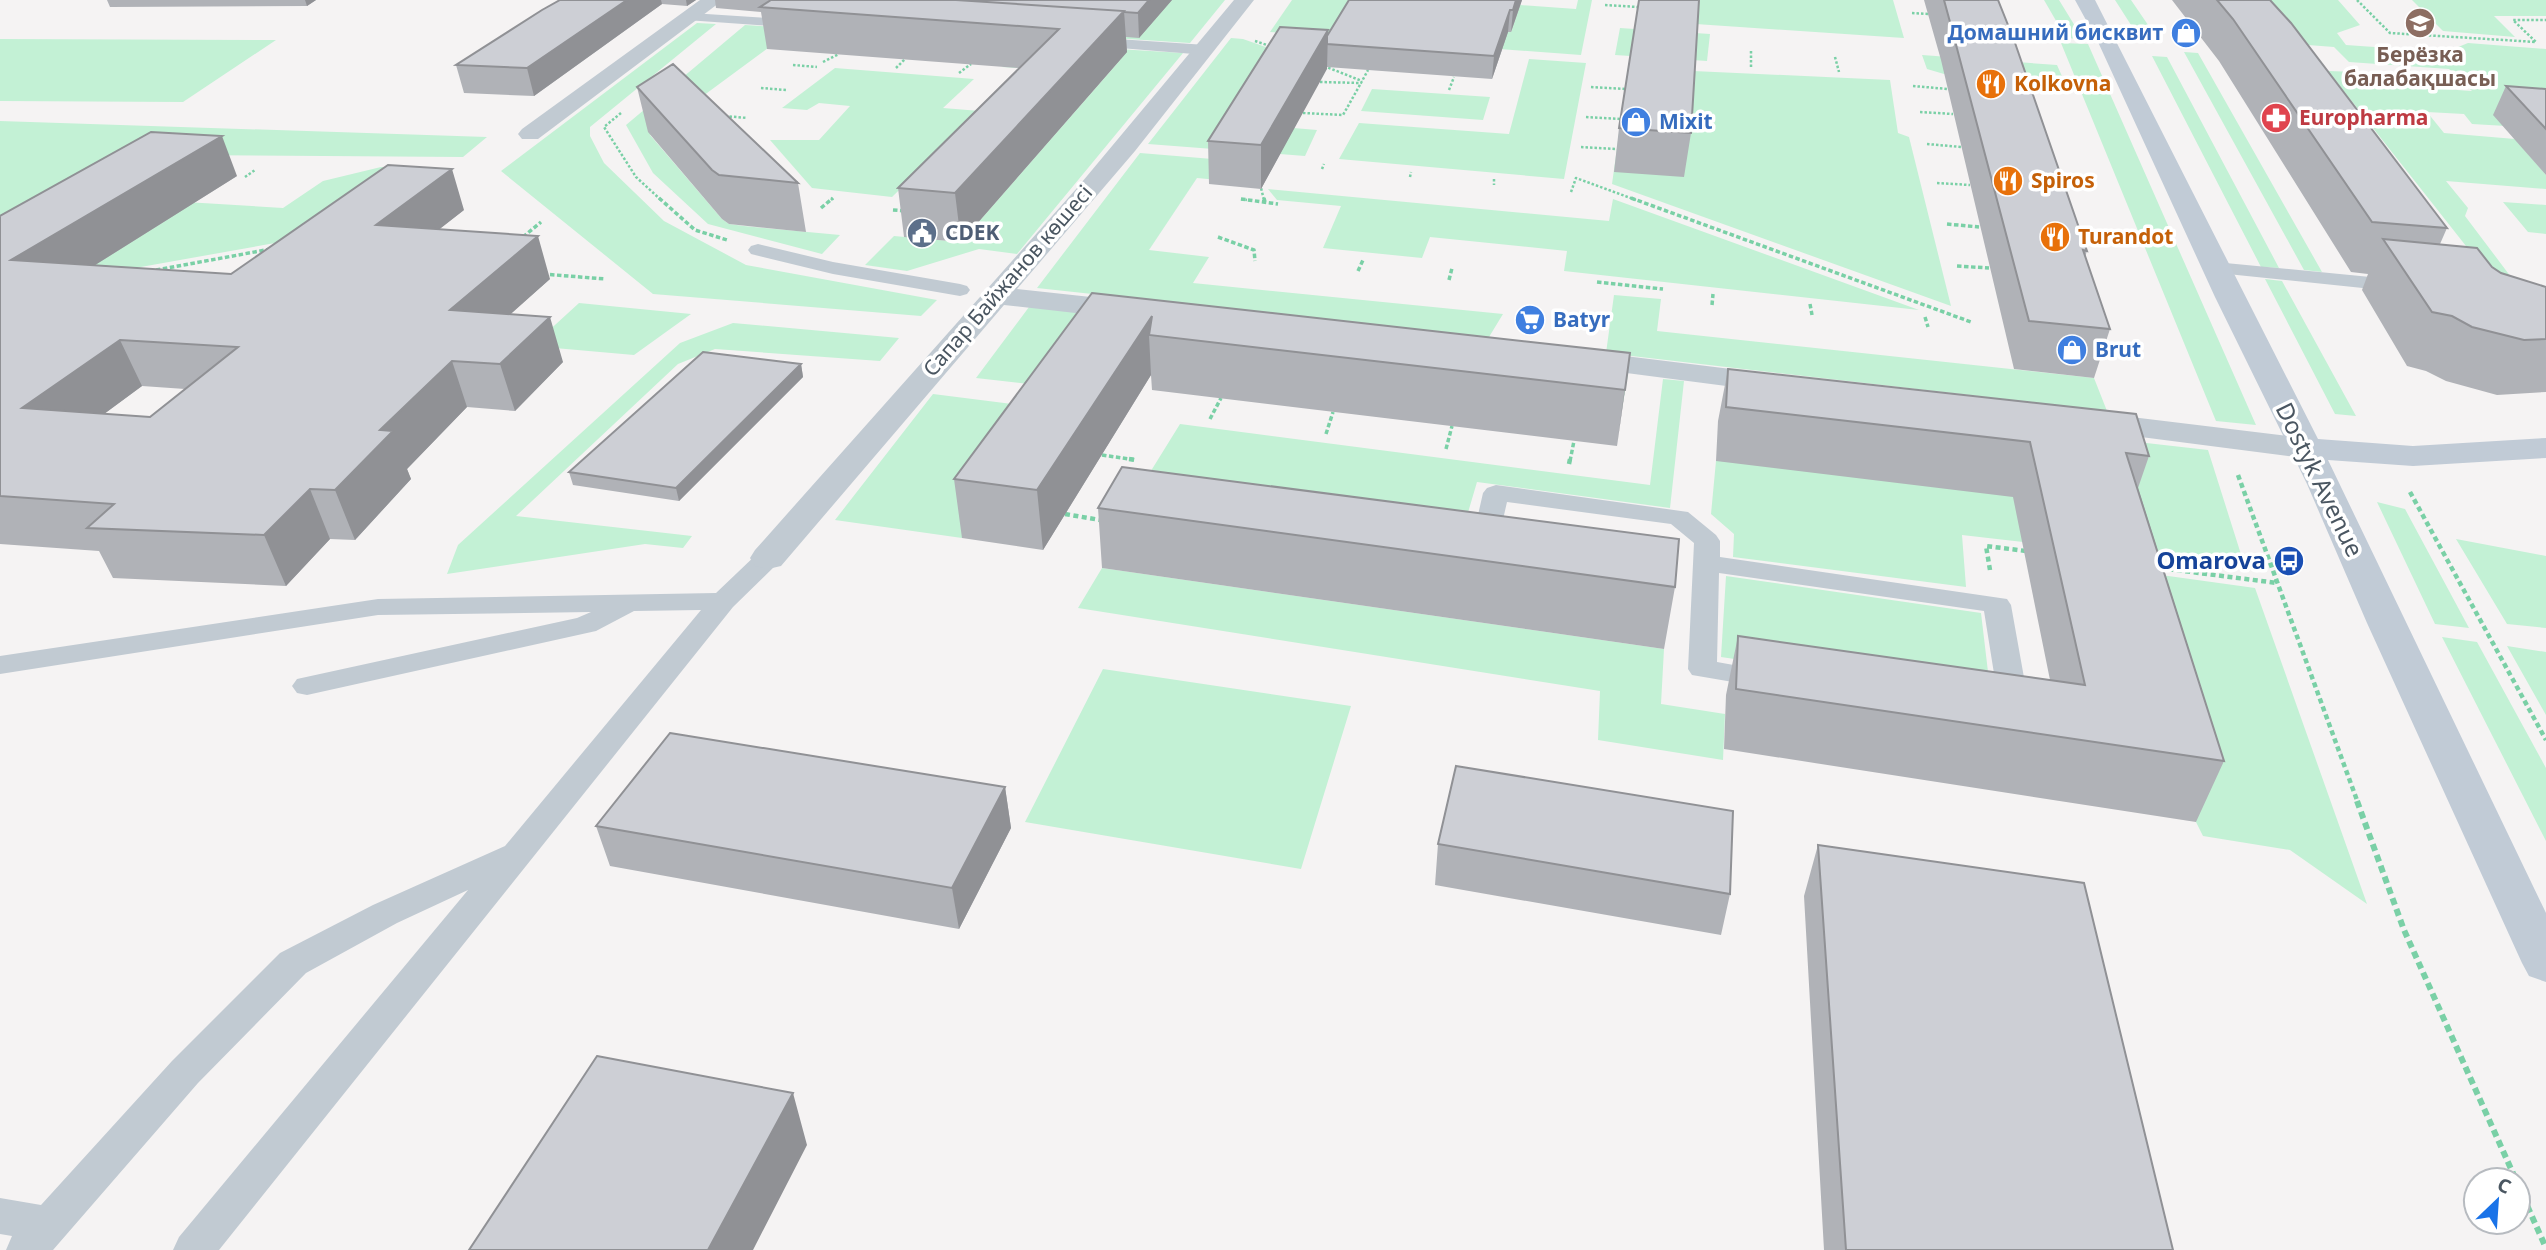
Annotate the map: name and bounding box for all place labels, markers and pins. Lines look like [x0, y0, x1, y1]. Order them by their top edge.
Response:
school or university icon: Берёзка балабақшасы [2403, 6, 2437, 40]
shop icon: Домашний бисквит [2169, 16, 2203, 50]
place label: Домашний бисквит [1948, 18, 2163, 46]
place label: Берёзка балабақшасы [2344, 40, 2496, 92]
restaurant icon: Kolkovna [1974, 67, 2008, 101]
place label: Kolkovna [2014, 69, 2111, 97]
pharmacy icon: Europharma [2259, 101, 2293, 135]
place label: Europharma [2299, 103, 2428, 131]
shop icon: Mixit [1619, 105, 1653, 139]
place label: Mixit [1659, 107, 1713, 135]
restaurant icon: Spiros [1991, 164, 2025, 198]
place label: Spiros [2031, 166, 2095, 194]
public building icon: CDEK [905, 216, 939, 250]
place label: CDEK [945, 218, 1000, 246]
restaurant icon: Turandot [2038, 220, 2072, 254]
place label: Turandot [2078, 222, 2173, 250]
supermarket icon: Batyr [1513, 303, 1547, 337]
place label: Batyr [1553, 305, 1611, 333]
shop icon: Brut [2055, 333, 2089, 367]
place label: Brut [2095, 335, 2141, 363]
place label: Omarova [2156, 543, 2266, 576]
bus stop icon: Omarova [2272, 544, 2306, 578]

